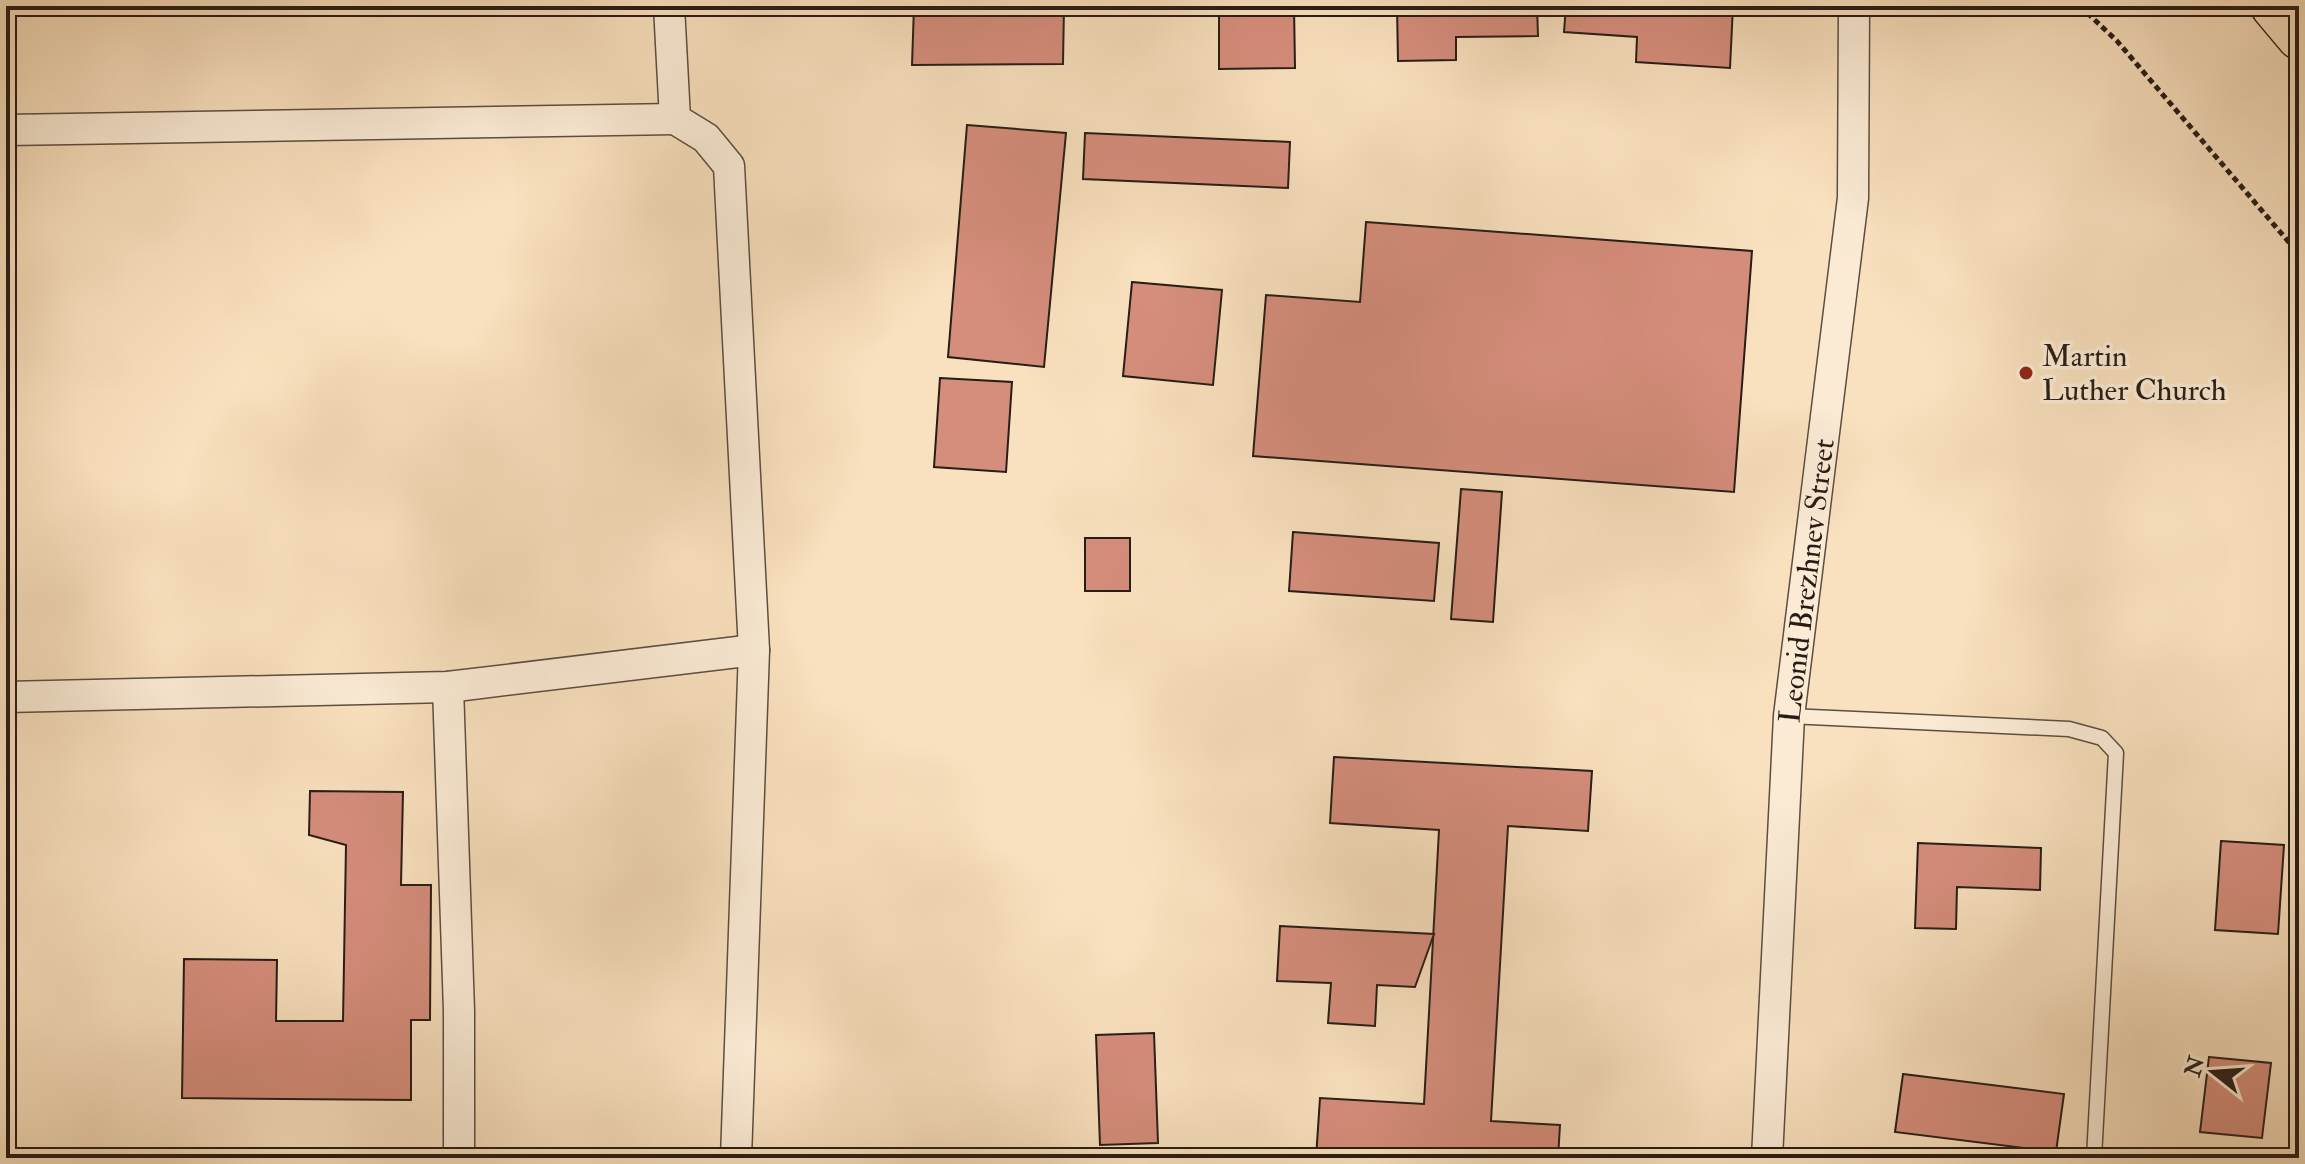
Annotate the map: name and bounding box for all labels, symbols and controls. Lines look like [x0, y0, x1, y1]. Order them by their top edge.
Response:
place label: Martin Luther Church [2042, 338, 2227, 409]
marker: Martin Luther Church [2017, 364, 2035, 382]
street label: Leonid Brezhnev Street [1771, 437, 1843, 725]
north arrow [2173, 1032, 2253, 1112]
text: N [2178, 1053, 2211, 1081]

